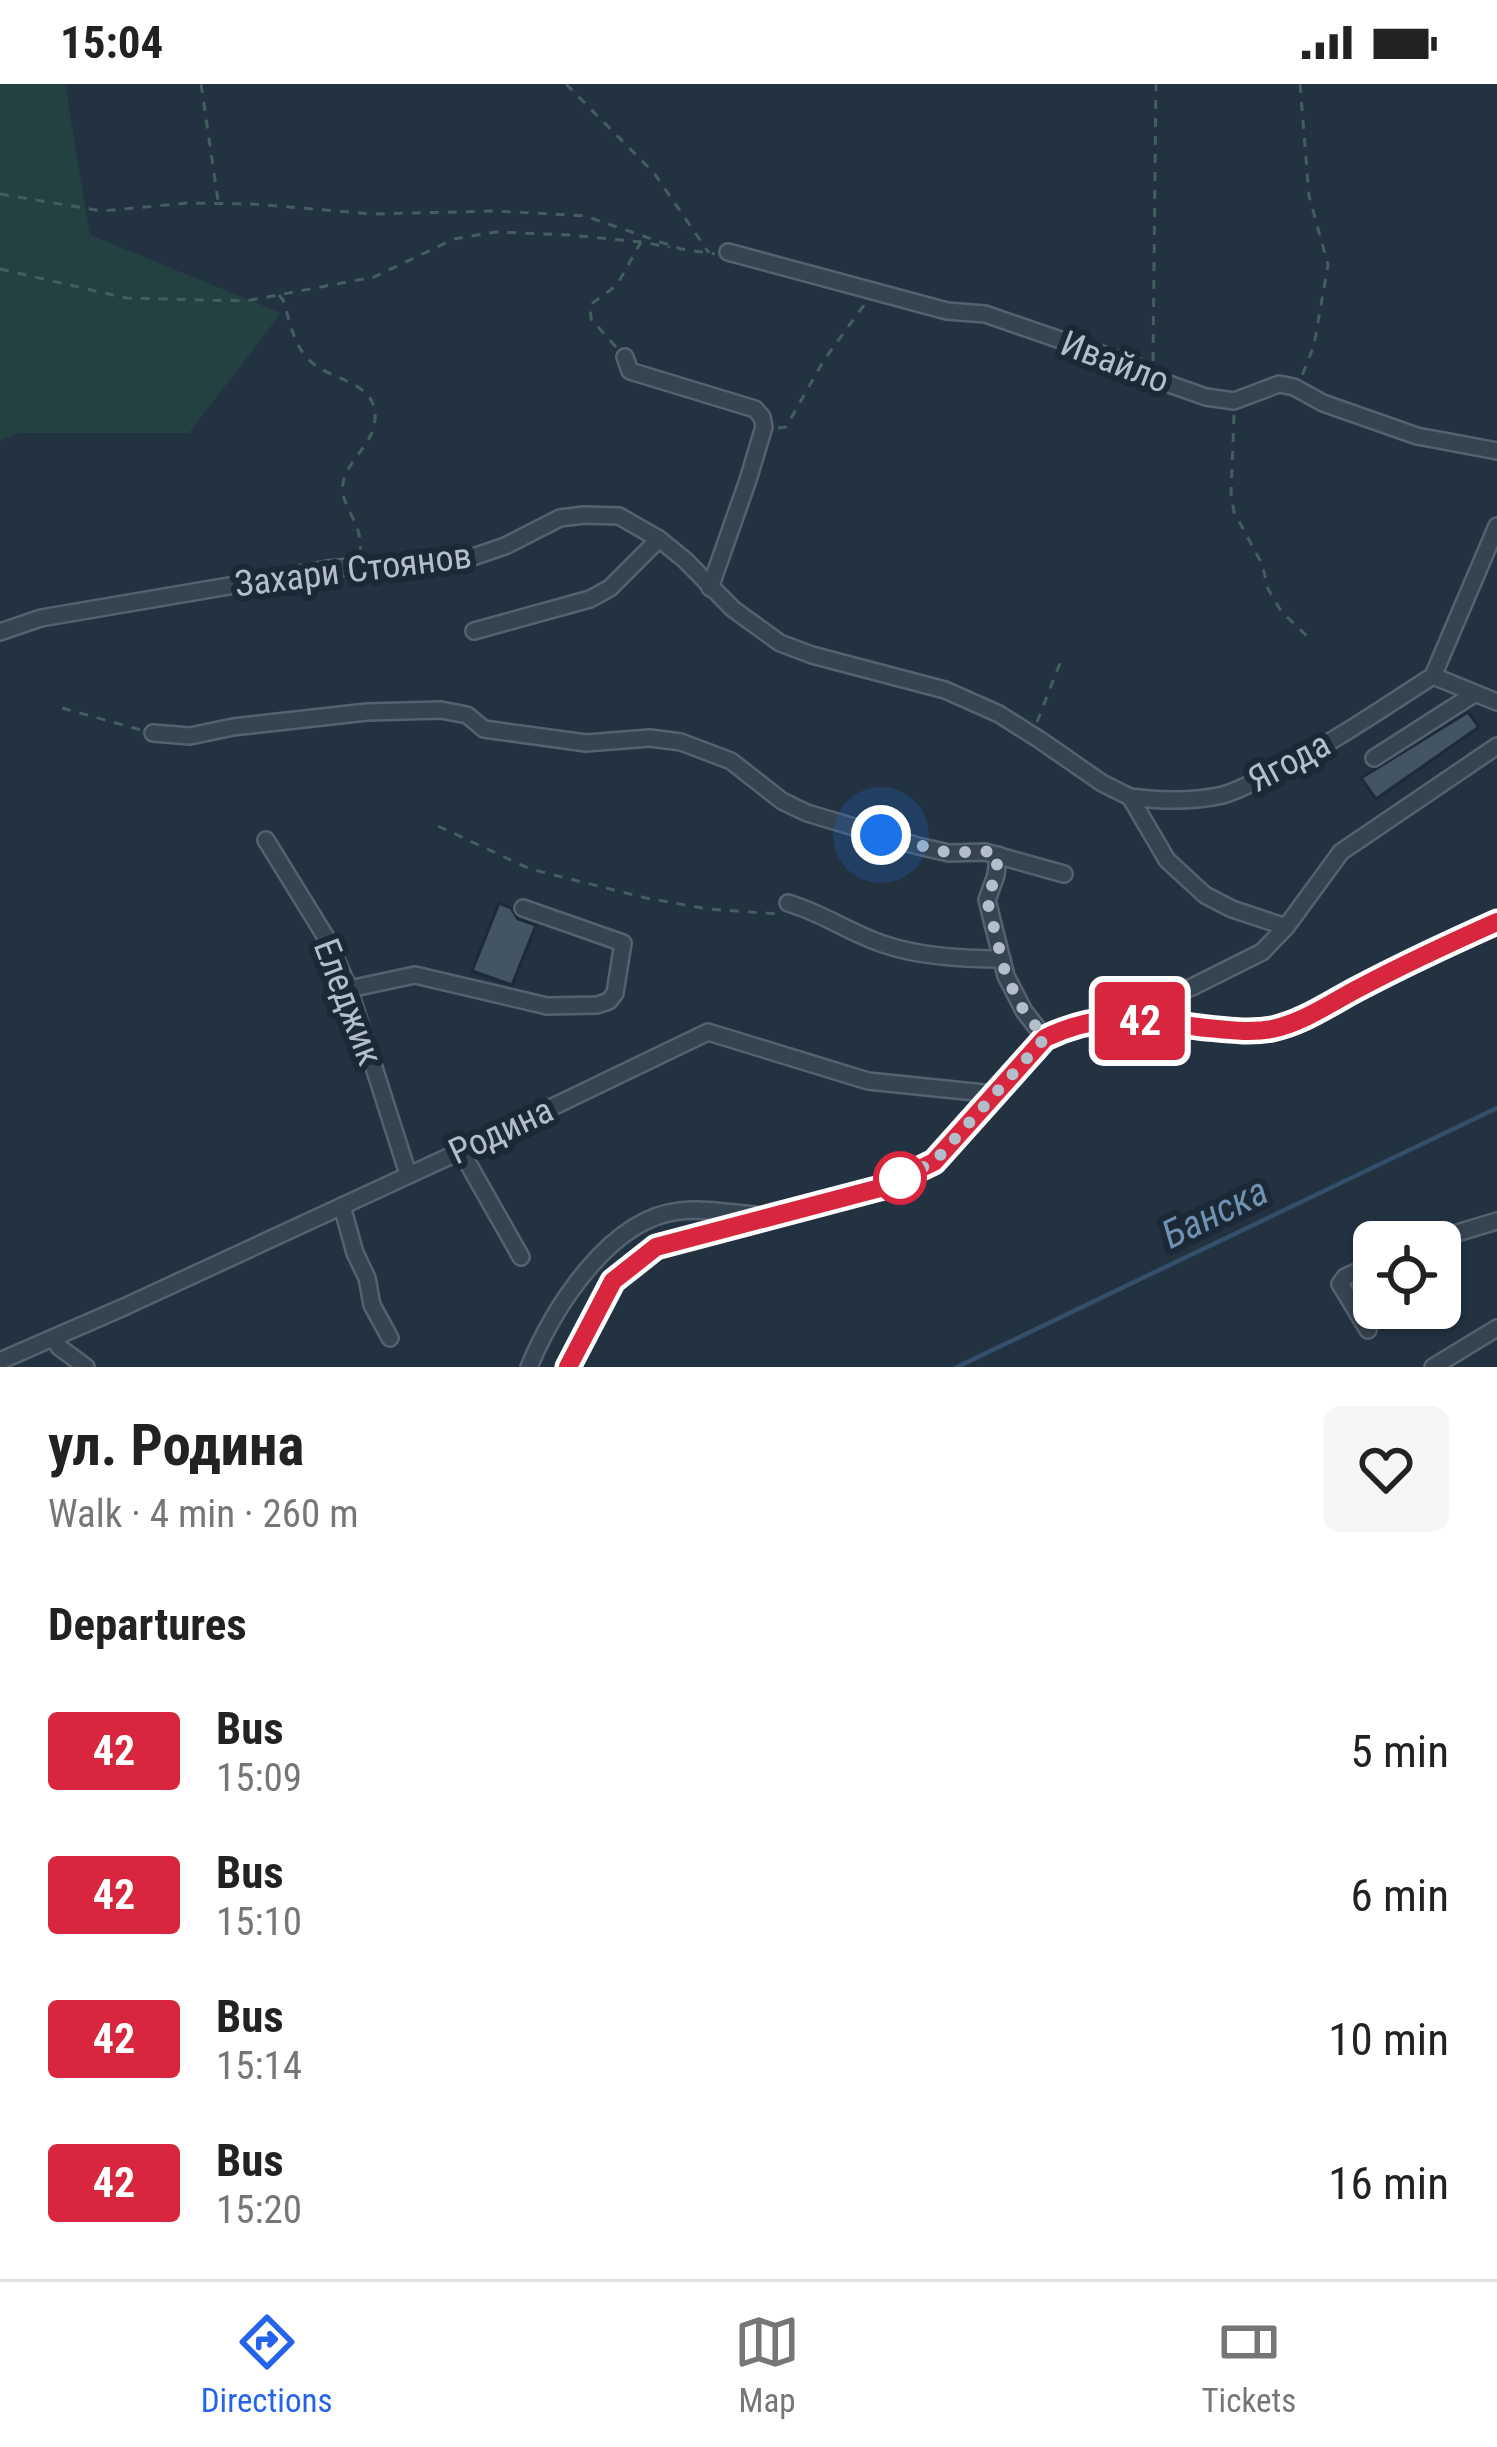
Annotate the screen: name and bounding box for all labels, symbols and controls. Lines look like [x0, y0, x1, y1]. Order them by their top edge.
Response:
text: 15:04 [60, 16, 163, 69]
street label: Ивайло [1055, 322, 1175, 402]
street label: Захари Стоянов [232, 535, 474, 605]
street label: Ягода [1241, 723, 1337, 801]
your location [851, 805, 911, 865]
street label: Еледжик [305, 933, 391, 1071]
line badge: 42 [1086, 982, 1194, 1060]
text: 42 [1119, 996, 1161, 1045]
street label: Родина [442, 1089, 560, 1173]
unlabelled marker [875, 1153, 925, 1203]
water label: Банска [1155, 1168, 1275, 1258]
map controls [1353, 1221, 1461, 1329]
button: locate [1353, 1221, 1461, 1329]
button: heart [1323, 1406, 1449, 1532]
text: ул. Родина [48, 1412, 304, 1479]
text: Walk · 4 min · 260 m [48, 1491, 359, 1537]
text: Departures [48, 1598, 247, 1651]
text: Bus [216, 1702, 284, 1755]
text: 5 min [1350, 1725, 1449, 1778]
text: 42 [93, 1726, 135, 1775]
text: 15:09 [216, 1755, 302, 1801]
text: Bus [216, 1846, 284, 1899]
text: 6 min [1350, 1869, 1449, 1922]
text: 42 [93, 1870, 135, 1919]
text: 15:10 [216, 1899, 302, 1945]
text: Bus [216, 1990, 284, 2043]
text: 10 min [1328, 2013, 1449, 2066]
text: 42 [93, 2014, 135, 2063]
text: 15:14 [216, 2043, 302, 2089]
text: Bus [216, 2134, 284, 2187]
text: 16 min [1328, 2157, 1449, 2210]
text: 42 [93, 2158, 135, 2207]
text: 15:20 [216, 2187, 302, 2233]
tab: Directions [201, 2309, 333, 2420]
tab: Map [734, 2309, 800, 2420]
tab: Tickets [1201, 2309, 1296, 2420]

